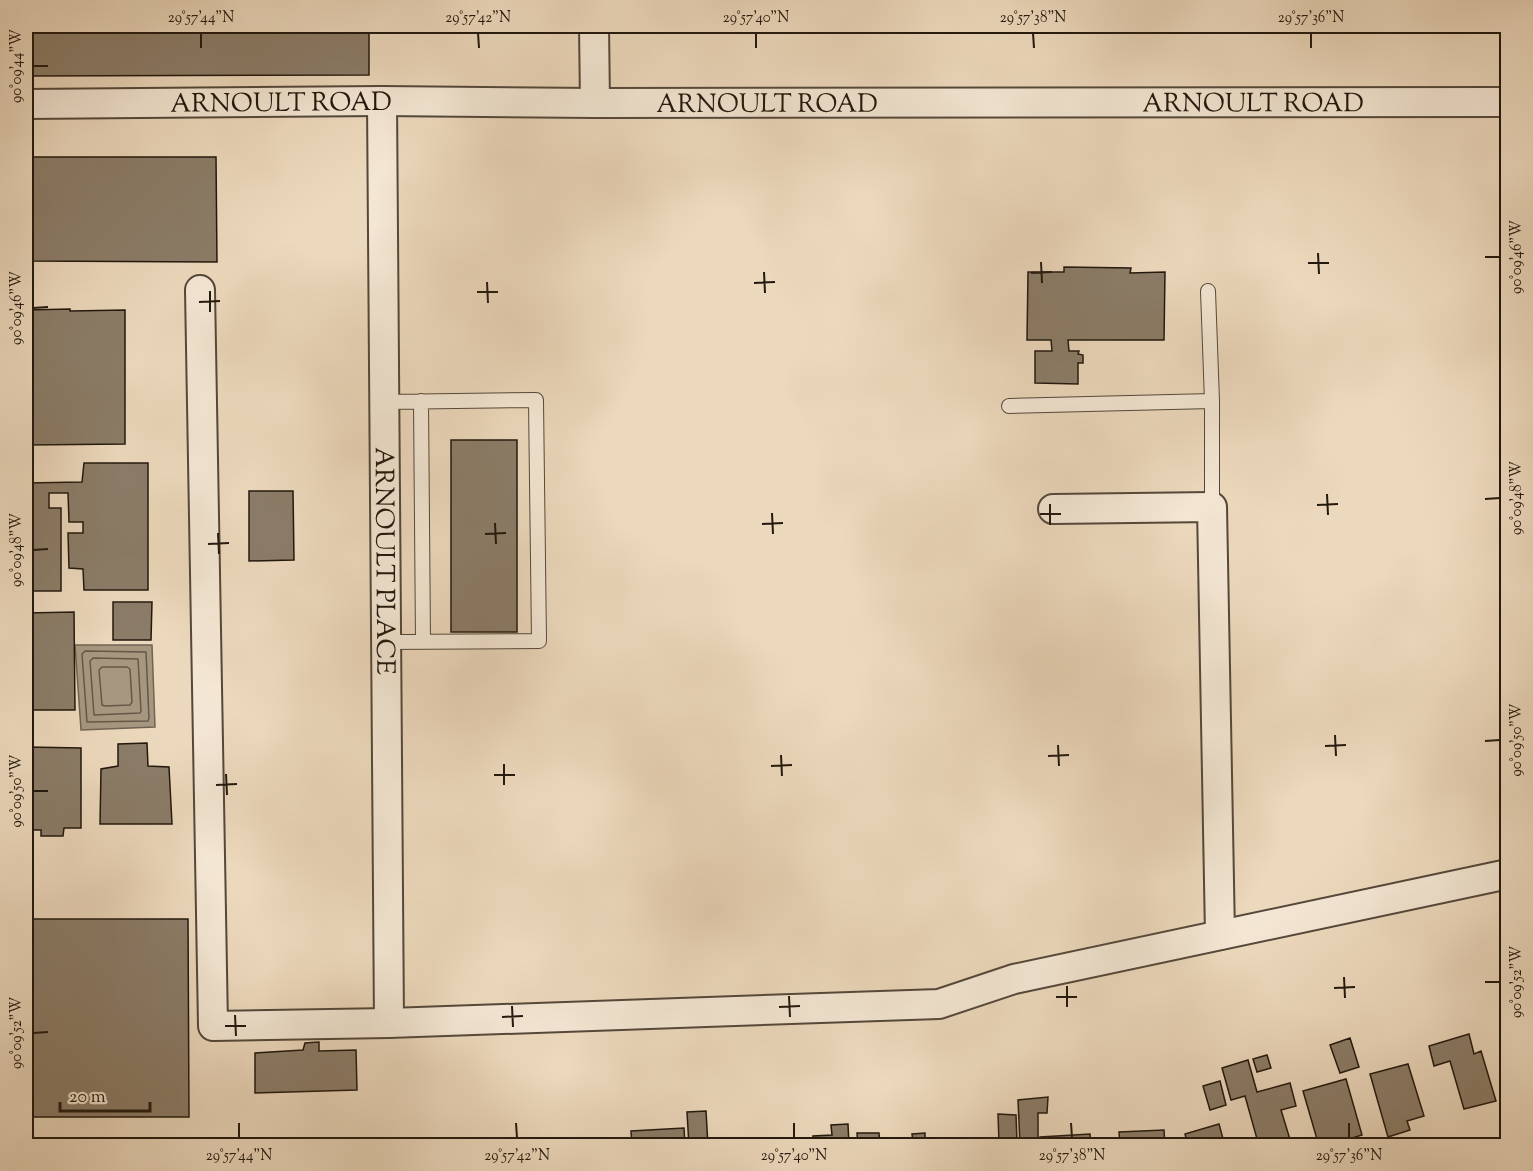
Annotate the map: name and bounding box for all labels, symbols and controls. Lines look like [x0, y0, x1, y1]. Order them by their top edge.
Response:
text: 29°57'44"N [168, 8, 234, 29]
text: 29°57'42"N [445, 8, 511, 29]
text: 29°57'40"N [723, 8, 789, 29]
text: 29°57'38"N [1000, 8, 1066, 29]
text: 29°57'36"N [1278, 8, 1344, 29]
text: 90°09'44"W [7, 29, 28, 103]
street label: ARNOULT ROAD [170, 85, 392, 124]
street label: ARNOULT ROAD [1142, 86, 1364, 123]
street label: ARNOULT ROAD [656, 87, 878, 124]
text: 90°09'46"W [1507, 220, 1528, 294]
text: 90°09'46"W [7, 271, 28, 345]
street label: ARNOULT PLACE [364, 447, 402, 675]
text: 90°09'48"W [1507, 461, 1528, 535]
text: 90°09'48"W [7, 513, 28, 587]
text: 90°09'50"W [1507, 703, 1528, 777]
text: 90°09'50"W [7, 754, 28, 828]
text: 90°09'52"W [1507, 946, 1528, 1018]
text: 90°09'52"W [7, 997, 28, 1069]
scale bar [60, 1075, 150, 1113]
text: 20 m [69, 1085, 106, 1111]
text: 29°57'44"N [206, 1146, 272, 1167]
text: 29°57'42"N [484, 1146, 550, 1167]
text: 29°57'40"N [761, 1146, 827, 1167]
text: 29°57'38"N [1039, 1146, 1105, 1167]
text: 29°57'36"N [1316, 1146, 1382, 1167]

